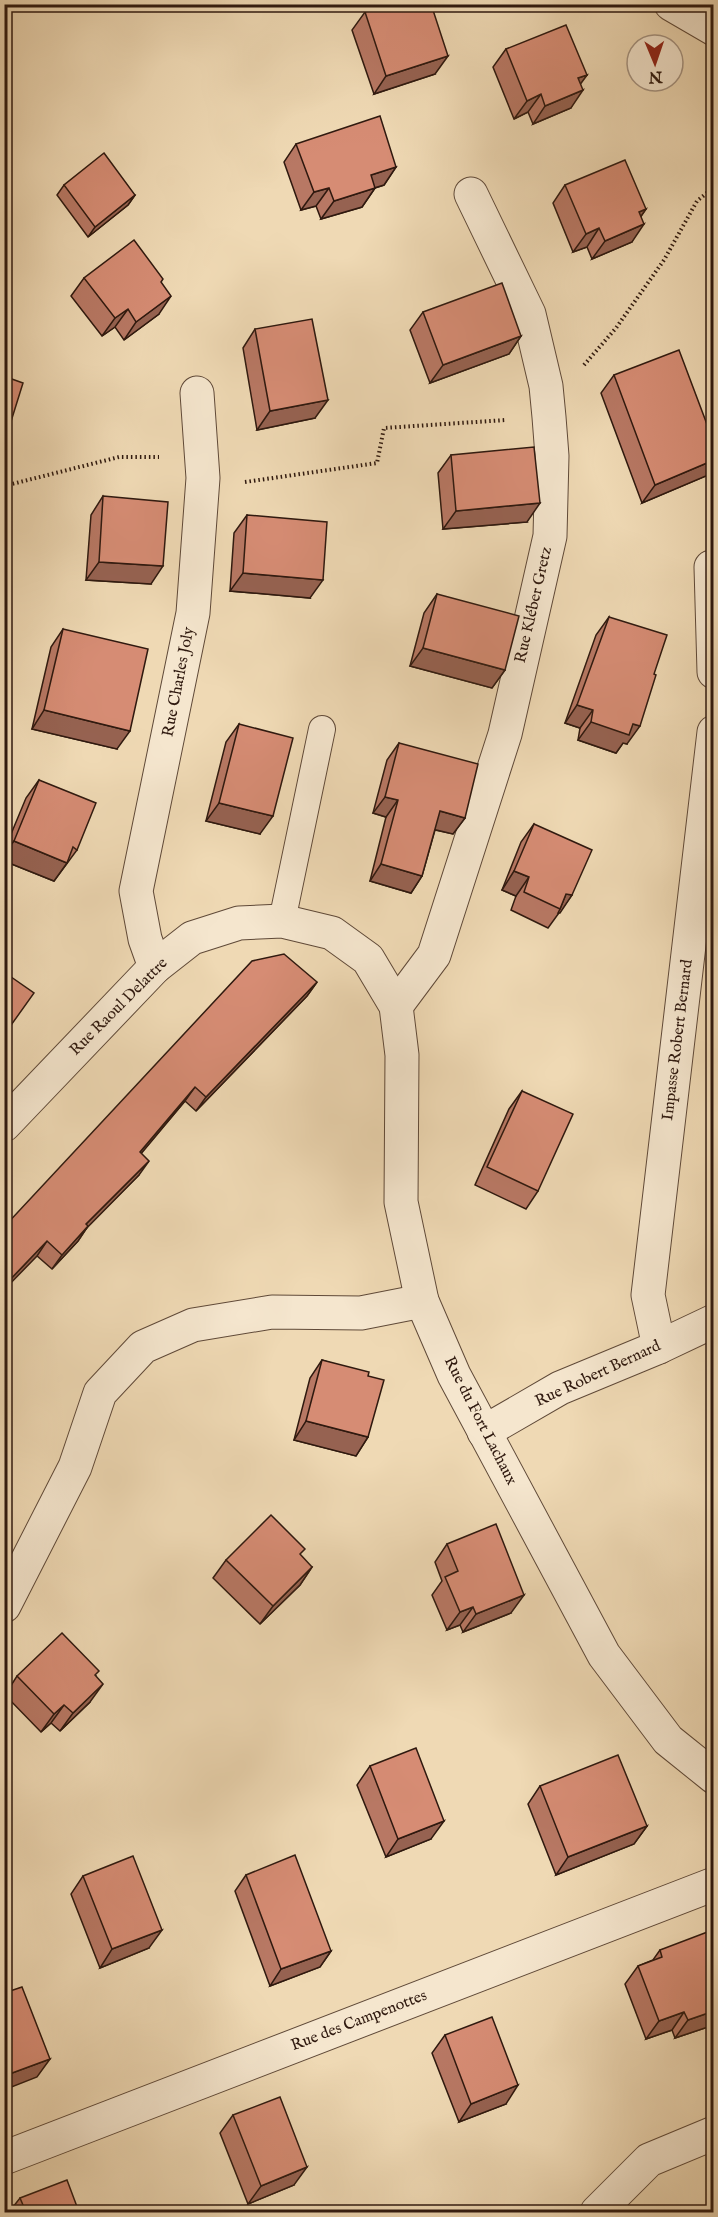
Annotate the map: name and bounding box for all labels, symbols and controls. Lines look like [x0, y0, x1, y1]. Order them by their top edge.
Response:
north arrow [625, 33, 685, 93]
text: N [648, 66, 664, 86]
street label: Rue Kléber Gretz [511, 545, 557, 665]
street label: Rue Charles Joly [159, 625, 199, 739]
street label: Rue Raoul Delattre [66, 954, 172, 1060]
street label: Impasse Robert Bernard [658, 958, 698, 1122]
street label: Rue Robert Bernard [532, 1336, 664, 1412]
street label: Rue du Fort Lachaux [439, 1353, 521, 1489]
street label: Rue des Campenottes [288, 1986, 430, 2056]

